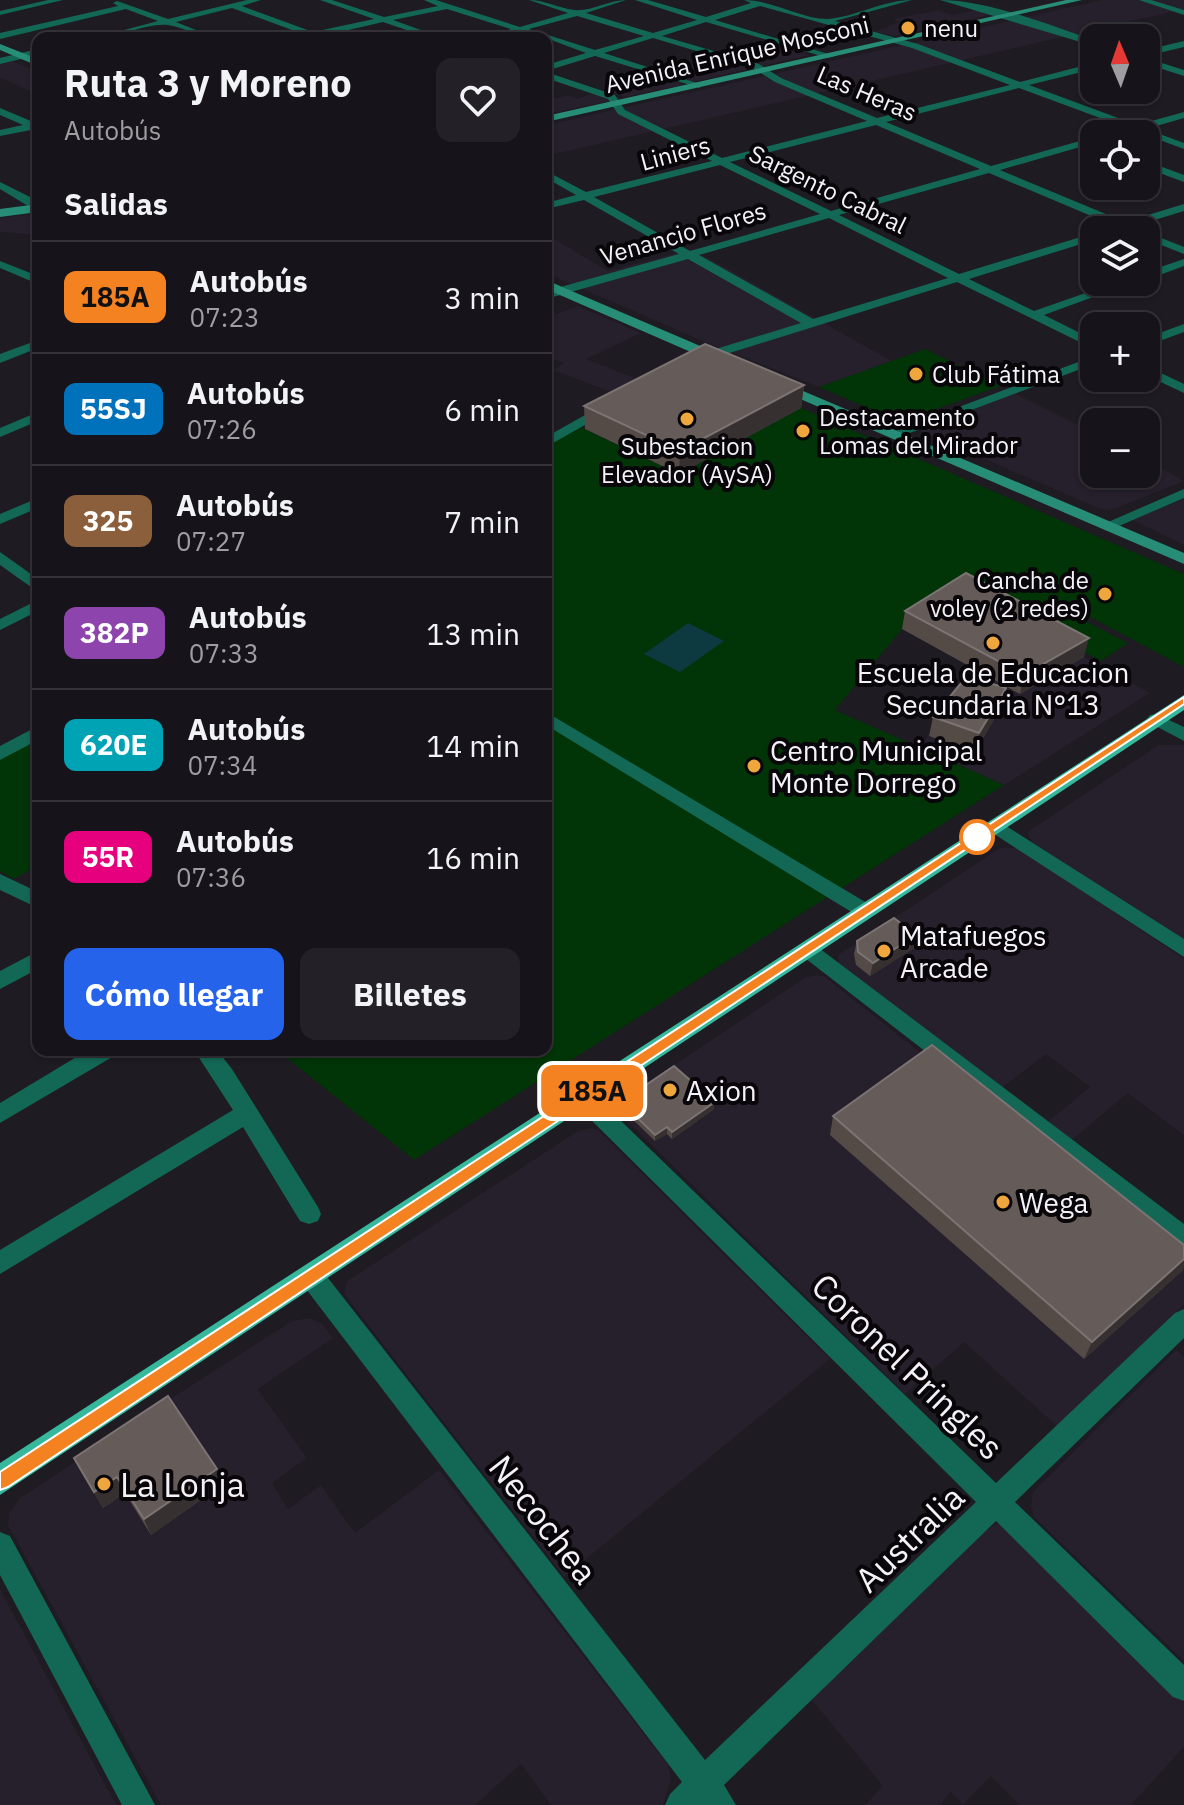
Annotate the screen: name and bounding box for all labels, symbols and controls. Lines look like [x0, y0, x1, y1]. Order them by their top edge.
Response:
street label: Avenida Enrique Mosconi [602, 8, 872, 100]
place label: nenu [924, 12, 978, 44]
marker: nenu [899, 19, 917, 37]
north arrow [1080, 24, 1160, 104]
map controls [1080, 24, 1160, 488]
text: Ruta 3 y Moreno [64, 58, 352, 107]
button: heart [436, 58, 520, 142]
street label: Las Heras [812, 58, 922, 128]
text: Autobús [64, 113, 162, 147]
button: locate [1080, 120, 1160, 200]
street label: Liniers [636, 128, 714, 178]
street label: Sargento Cabral [744, 137, 912, 241]
text: Salidas [64, 184, 168, 223]
street label: Venancio Flores [596, 194, 770, 272]
button: layers [1080, 216, 1160, 296]
text: Autobús [190, 261, 308, 300]
text: 185A [80, 278, 150, 315]
text: 3 min [444, 278, 520, 317]
text: 07:23 [190, 300, 260, 334]
button: + [1080, 312, 1160, 392]
place label: Club Fátima [932, 358, 1060, 390]
marker: Club Fátima [907, 365, 925, 383]
text: Autobús [187, 373, 305, 412]
text: 55SJ [80, 390, 147, 427]
text: 6 min [444, 390, 520, 429]
place label: Destacamento Lomas del Mirador [819, 401, 1018, 461]
button: − [1080, 408, 1160, 488]
marker: Subestacion Elevador (AySA) [678, 410, 696, 428]
text: 07:26 [187, 412, 257, 446]
marker: Destacamento Lomas del Mirador [794, 422, 812, 440]
place label: Subestacion Elevador (AySA) [601, 430, 773, 490]
text: Autobús [176, 485, 294, 524]
text: 325 [83, 502, 133, 539]
text: 7 min [444, 502, 520, 541]
text: 07:27 [176, 524, 246, 558]
place label: Cancha de voley (2 redes) [930, 564, 1089, 624]
marker: Cancha de voley (2 redes) [1096, 585, 1114, 603]
text: Autobús [189, 597, 307, 636]
text: 382P [80, 614, 149, 651]
text: 13 min [426, 614, 520, 653]
marker: Escuela de Educacion Secundaria N°13 [984, 634, 1002, 652]
text: 07:33 [189, 636, 259, 670]
place label: Escuela de Educacion Secundaria N°13 [857, 654, 1129, 723]
text: Autobús [187, 709, 305, 748]
text: 620E [80, 726, 147, 763]
text: 14 min [426, 726, 520, 765]
place label: Centro Municipal Monte Dorrego [770, 732, 982, 801]
text: 07:34 [187, 748, 257, 782]
marker: Centro Municipal Monte Dorrego [745, 757, 763, 775]
unlabelled marker [960, 820, 994, 854]
text: Autobús [176, 821, 294, 860]
text: 55R [82, 838, 134, 875]
text: 16 min [426, 838, 520, 877]
text: 07:36 [176, 860, 246, 894]
place label: Matafuegos Arcade [900, 917, 1047, 986]
marker: Matafuegos Arcade [875, 942, 893, 960]
button: Cómo llegar [64, 948, 284, 1040]
button: Billetes [300, 948, 520, 1040]
line badge: 185A [536, 1065, 648, 1117]
text: 185A [557, 1072, 627, 1109]
place label: Axion [686, 1072, 757, 1109]
marker: Axion [661, 1081, 679, 1099]
place label: Wega [1019, 1184, 1089, 1221]
marker: Wega [994, 1193, 1012, 1211]
street label: Coronel Pringles [803, 1263, 1013, 1469]
street label: Necochea [480, 1446, 608, 1592]
place label: La Lonja [120, 1462, 245, 1506]
marker: La Lonja [95, 1475, 113, 1493]
street label: Australia [845, 1475, 973, 1601]

